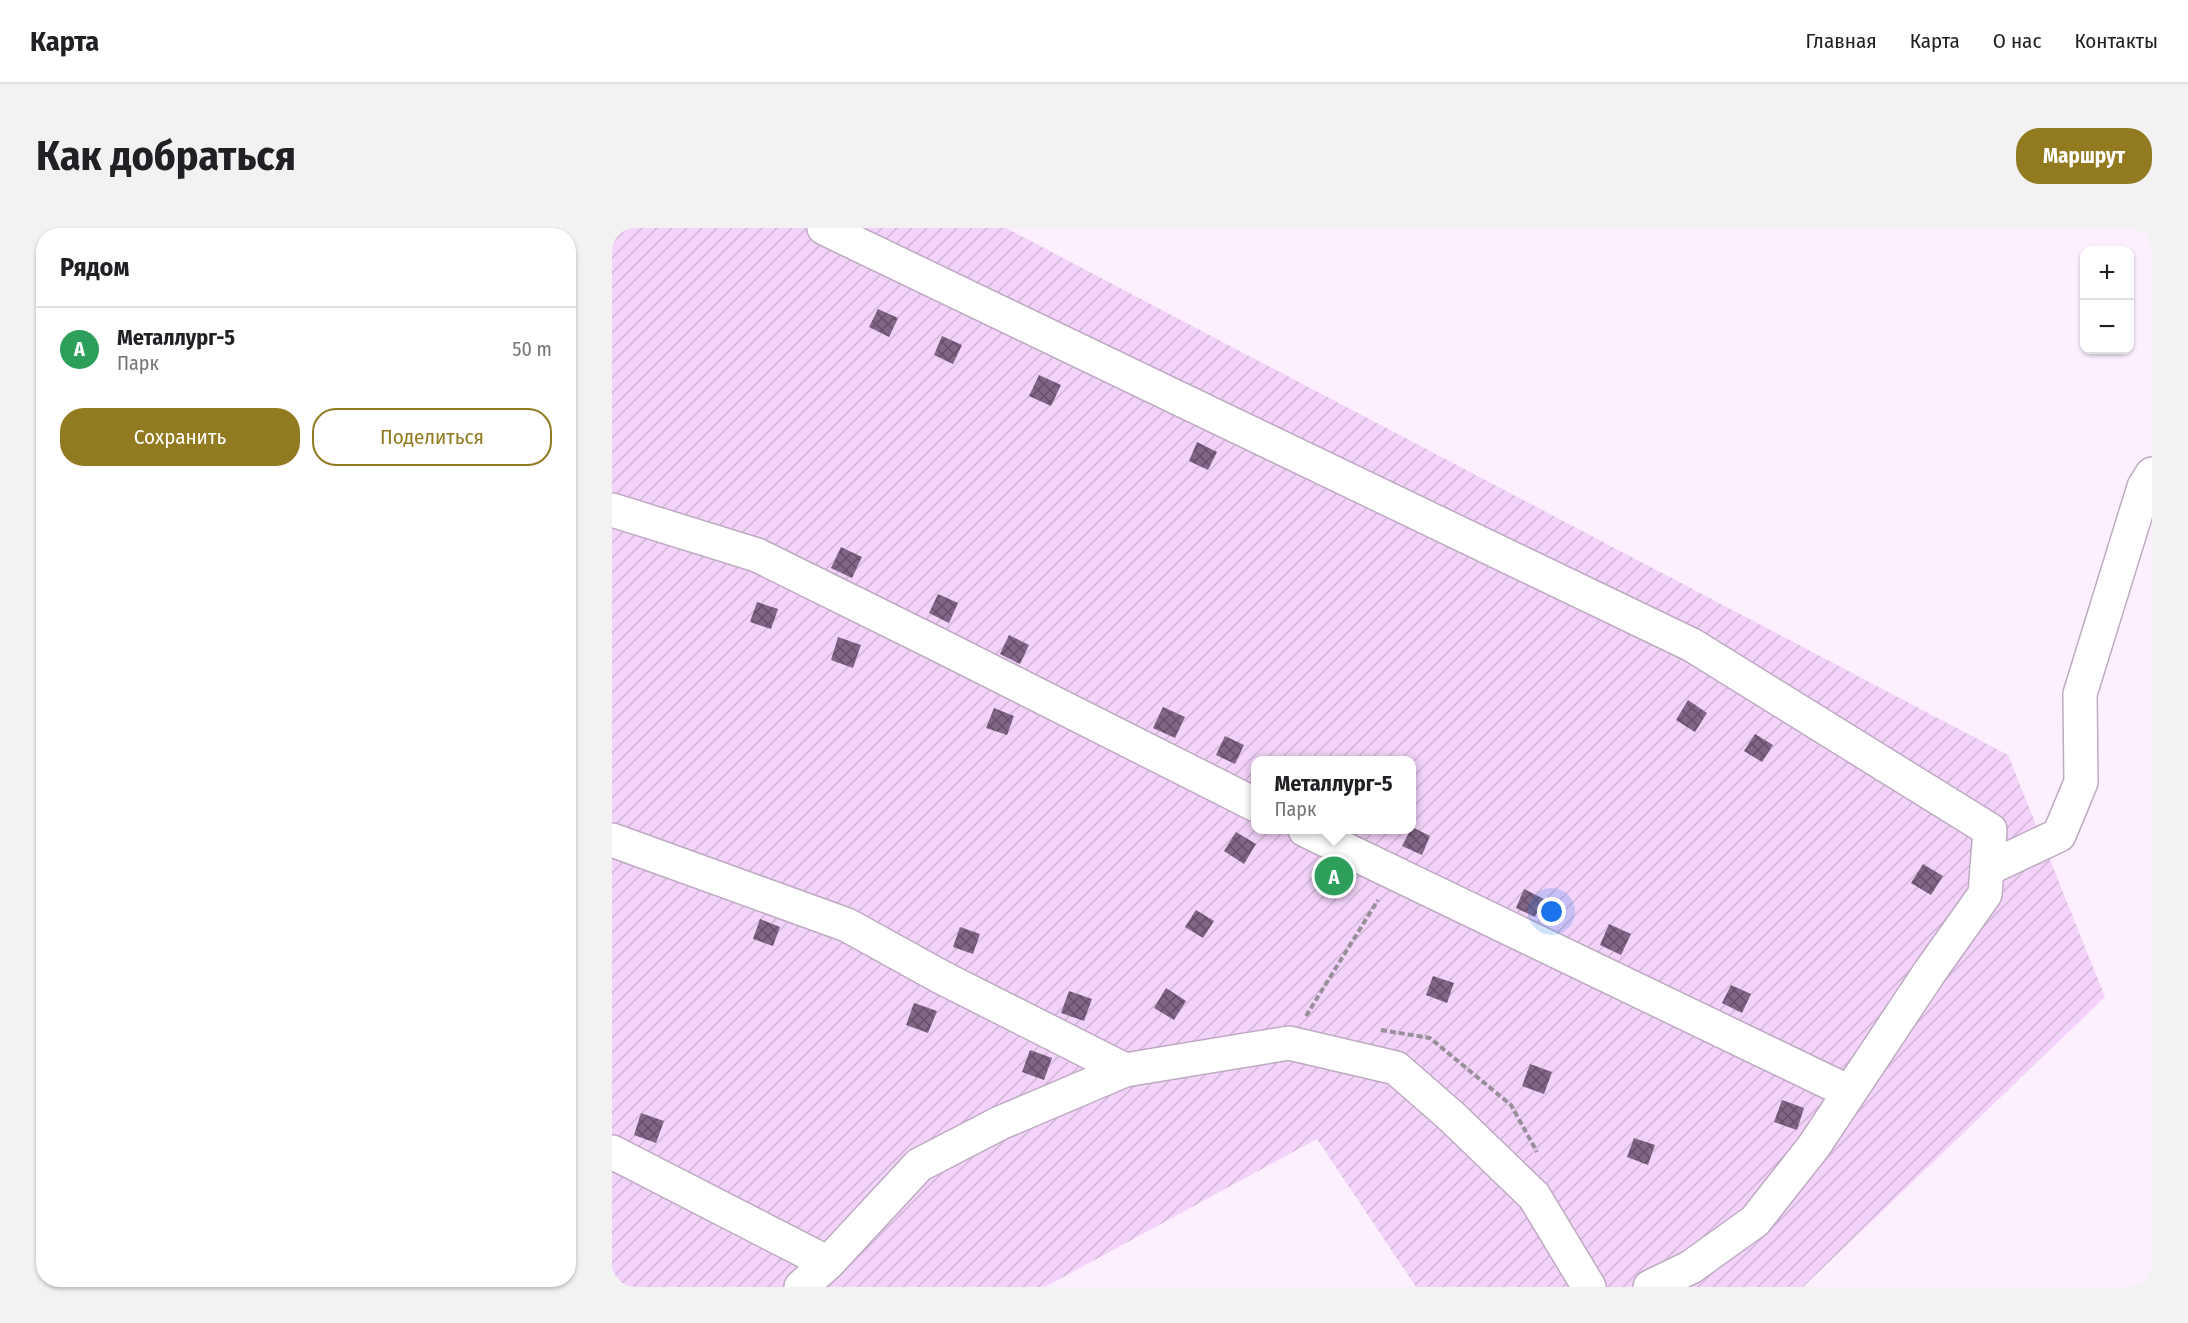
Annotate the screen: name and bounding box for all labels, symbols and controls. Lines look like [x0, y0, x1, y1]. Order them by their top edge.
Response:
text: Карта [30, 25, 99, 58]
text: Главная [1806, 28, 1877, 54]
text: Карта [1910, 28, 1960, 54]
text: О нас [1993, 28, 2041, 54]
text: Контакты [2074, 28, 2158, 54]
button: Маршрут [2016, 128, 2152, 184]
text: Как добраться [36, 131, 296, 181]
map controls [2080, 246, 2134, 354]
button: + [2080, 246, 2134, 300]
text: Рядом [60, 252, 129, 283]
button: − [2080, 300, 2134, 354]
text: Металлург-5 [117, 324, 235, 351]
text: A [74, 337, 85, 361]
text: 50 m [512, 337, 552, 361]
text: Парк [117, 351, 159, 375]
button: Сохранить [60, 408, 300, 466]
button: Поделиться [312, 408, 552, 466]
popup [1251, 756, 1416, 834]
text: Металлург-5 [1274, 770, 1393, 797]
text: Парк [1274, 797, 1316, 821]
pin: A [1314, 854, 1354, 898]
your location [1537, 897, 1566, 926]

